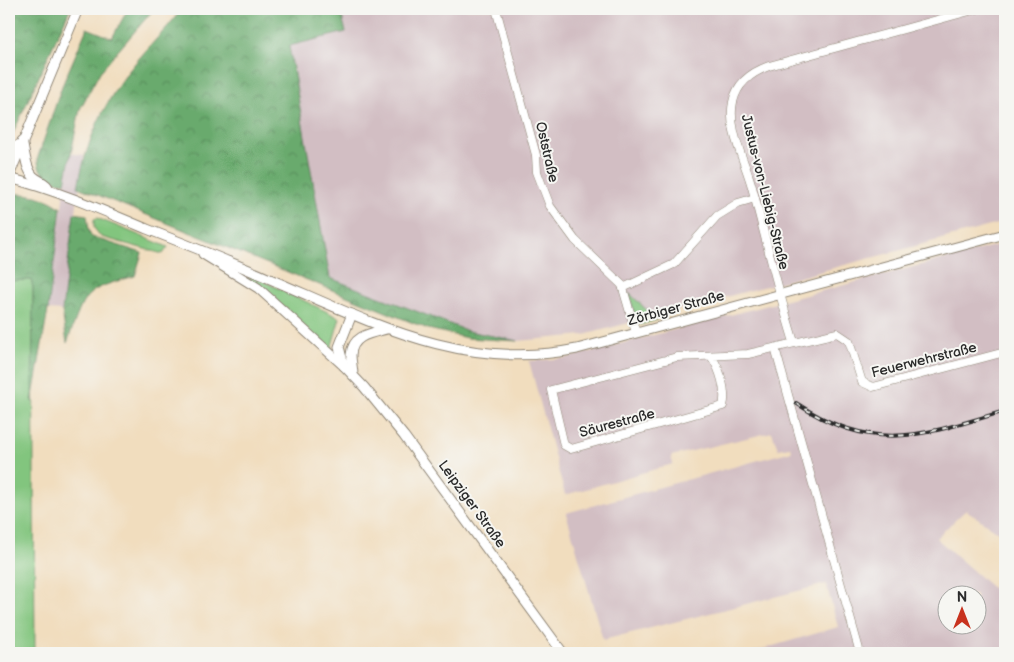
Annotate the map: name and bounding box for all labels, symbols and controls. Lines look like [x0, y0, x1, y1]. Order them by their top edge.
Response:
street label: Justus-von-Liebig-Straße [737, 113, 793, 271]
street label: Oststraße [532, 120, 562, 184]
street label: Zörbiger Straße [625, 287, 726, 329]
street label: Feuerwehrstraße [870, 339, 978, 381]
street label: Säurestraße [577, 405, 657, 441]
street label: Leipziger Straße [435, 457, 509, 551]
north arrow [936, 584, 986, 634]
text: N [957, 589, 967, 606]

